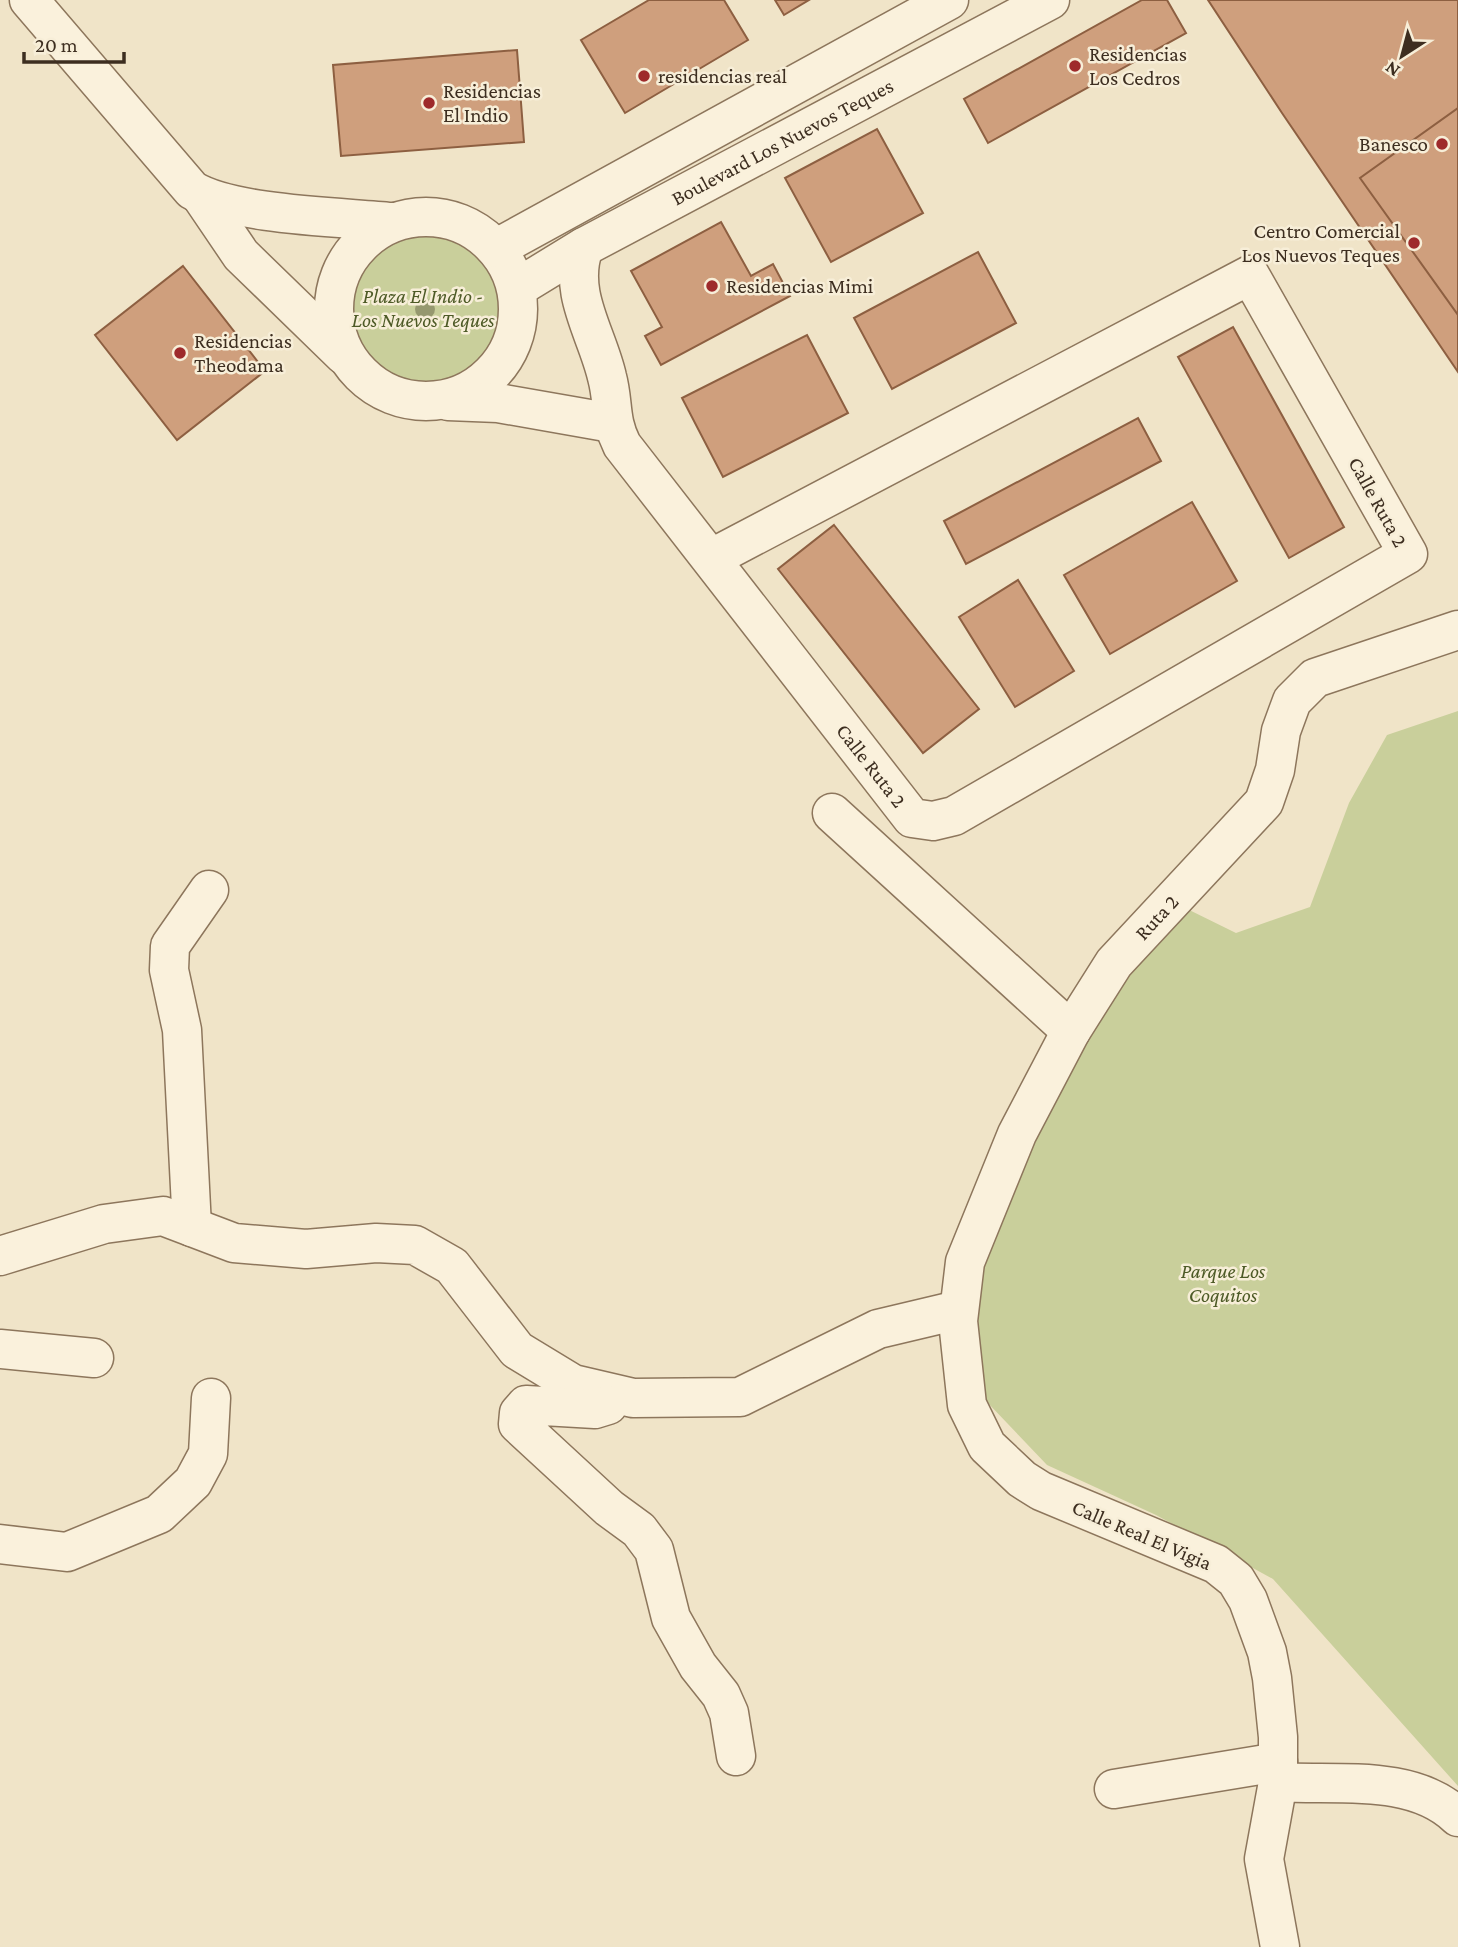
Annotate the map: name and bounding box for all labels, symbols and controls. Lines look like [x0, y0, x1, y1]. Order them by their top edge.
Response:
scale bar [24, 21, 124, 65]
north arrow [1367, 21, 1437, 91]
text: 20 m [35, 33, 78, 57]
place label: Residencias Los Cedros [1089, 42, 1187, 90]
text: N [1381, 57, 1404, 82]
marker: Residencias Los Cedros [1067, 58, 1083, 74]
place label: residencias real [658, 64, 787, 88]
marker: residencias real [636, 68, 652, 84]
street label: Boulevard Los Nuevos Teques [667, 73, 897, 210]
place label: Residencias El Indio [443, 79, 541, 127]
marker: Residencias El Indio [421, 95, 437, 111]
place label: Banesco [1359, 132, 1428, 156]
marker: Banesco [1434, 136, 1450, 152]
place label: Centro Comercial Los Nuevos Teques [1242, 219, 1400, 267]
marker: Centro Comercial Los Nuevos Teques [1406, 235, 1422, 251]
place label: Residencias Mimi [726, 274, 874, 298]
marker: Residencias Mimi [704, 278, 720, 294]
park label: Plaza El Indio - Los Nuevos Teques [351, 284, 495, 332]
place label: Residencias Theodama [194, 329, 292, 377]
marker: Residencias Theodama [172, 345, 188, 361]
street label: Calle Ruta 2 [1343, 453, 1413, 551]
street label: Calle Ruta 2 [831, 719, 911, 812]
street label: Ruta 2 [1130, 890, 1184, 945]
park label: Parque Los Coquitos [1181, 1259, 1266, 1307]
street label: Calle Real El Vigia [1069, 1495, 1216, 1575]

